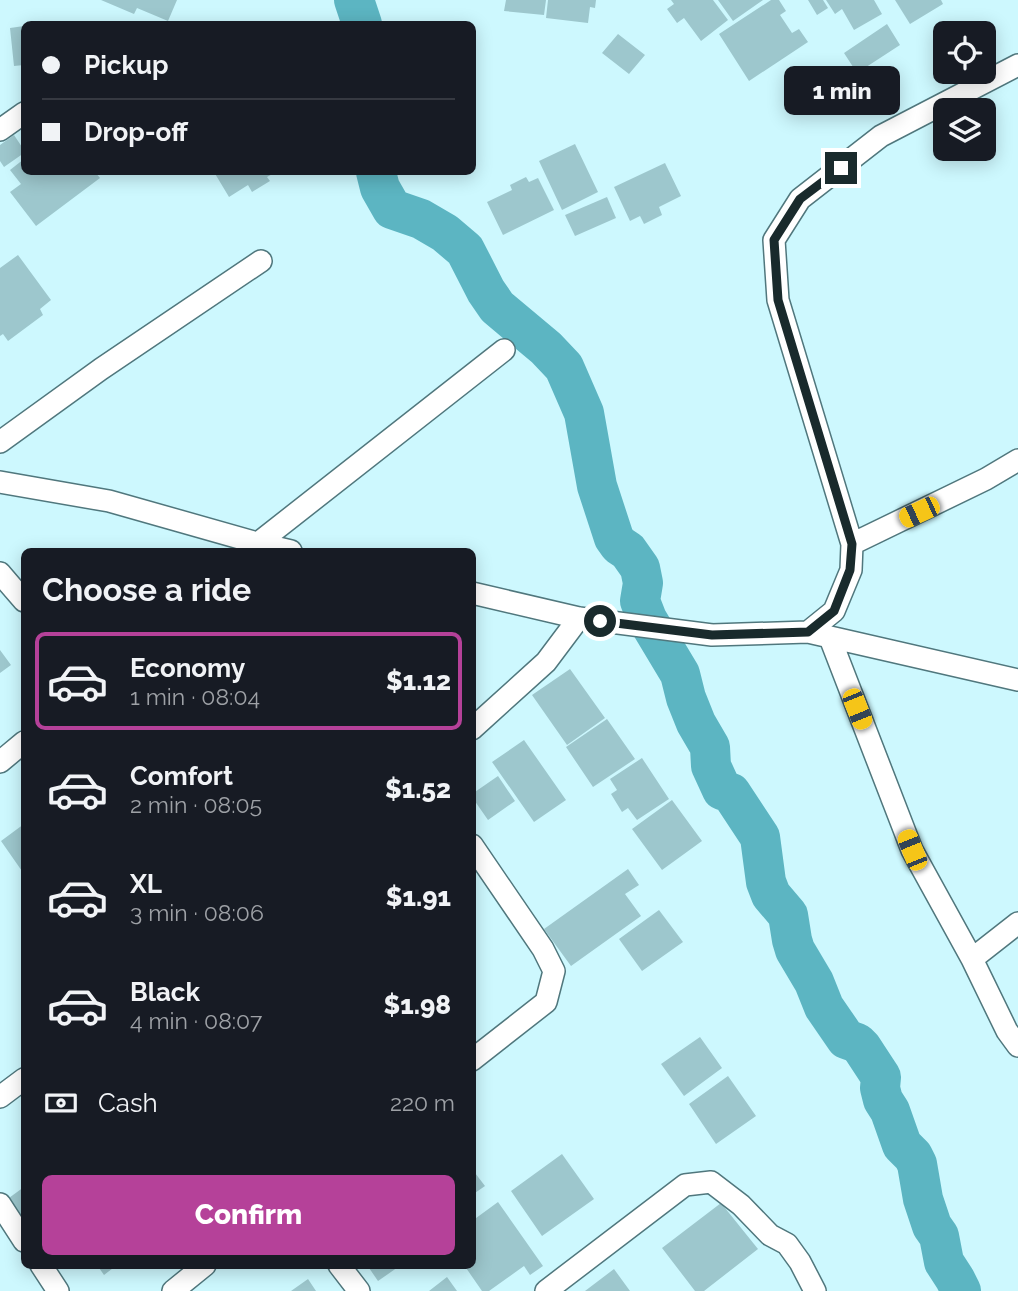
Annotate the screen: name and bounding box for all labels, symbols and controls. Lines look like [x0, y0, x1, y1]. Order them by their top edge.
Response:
map controls [933, 21, 996, 161]
button: locate [933, 21, 996, 84]
text: Pickup [84, 50, 169, 80]
callout: 1 min [783, 66, 899, 116]
text: 1 min [812, 77, 872, 104]
button: layers [933, 98, 996, 161]
text: Drop-off [84, 117, 188, 147]
route end [825, 152, 857, 184]
car [896, 494, 943, 530]
text: Choose a ride [42, 571, 251, 608]
route start [584, 605, 616, 637]
icon: car [46, 650, 109, 713]
text: Economy [130, 653, 245, 683]
text: $1.12 [386, 666, 451, 696]
text: 1 min · 08:04 [130, 683, 260, 710]
car [840, 686, 875, 732]
icon: car [46, 758, 109, 821]
text: Comfort [130, 761, 233, 791]
text: $1.52 [385, 774, 451, 804]
text: 2 min · 08:05 [130, 791, 262, 818]
car [895, 827, 930, 873]
icon: car [46, 866, 109, 929]
text: XL [130, 869, 162, 899]
text: $1.91 [386, 882, 451, 912]
text: 3 min · 08:06 [130, 899, 264, 926]
icon: car [46, 974, 109, 1037]
text: Black [130, 977, 200, 1007]
text: $1.98 [384, 990, 451, 1020]
text: 4 min · 08:07 [130, 1007, 262, 1034]
icon: cash [42, 1084, 80, 1122]
text: Cash [98, 1088, 158, 1118]
text: 220 m [390, 1089, 455, 1116]
button: Confirm [42, 1175, 455, 1255]

